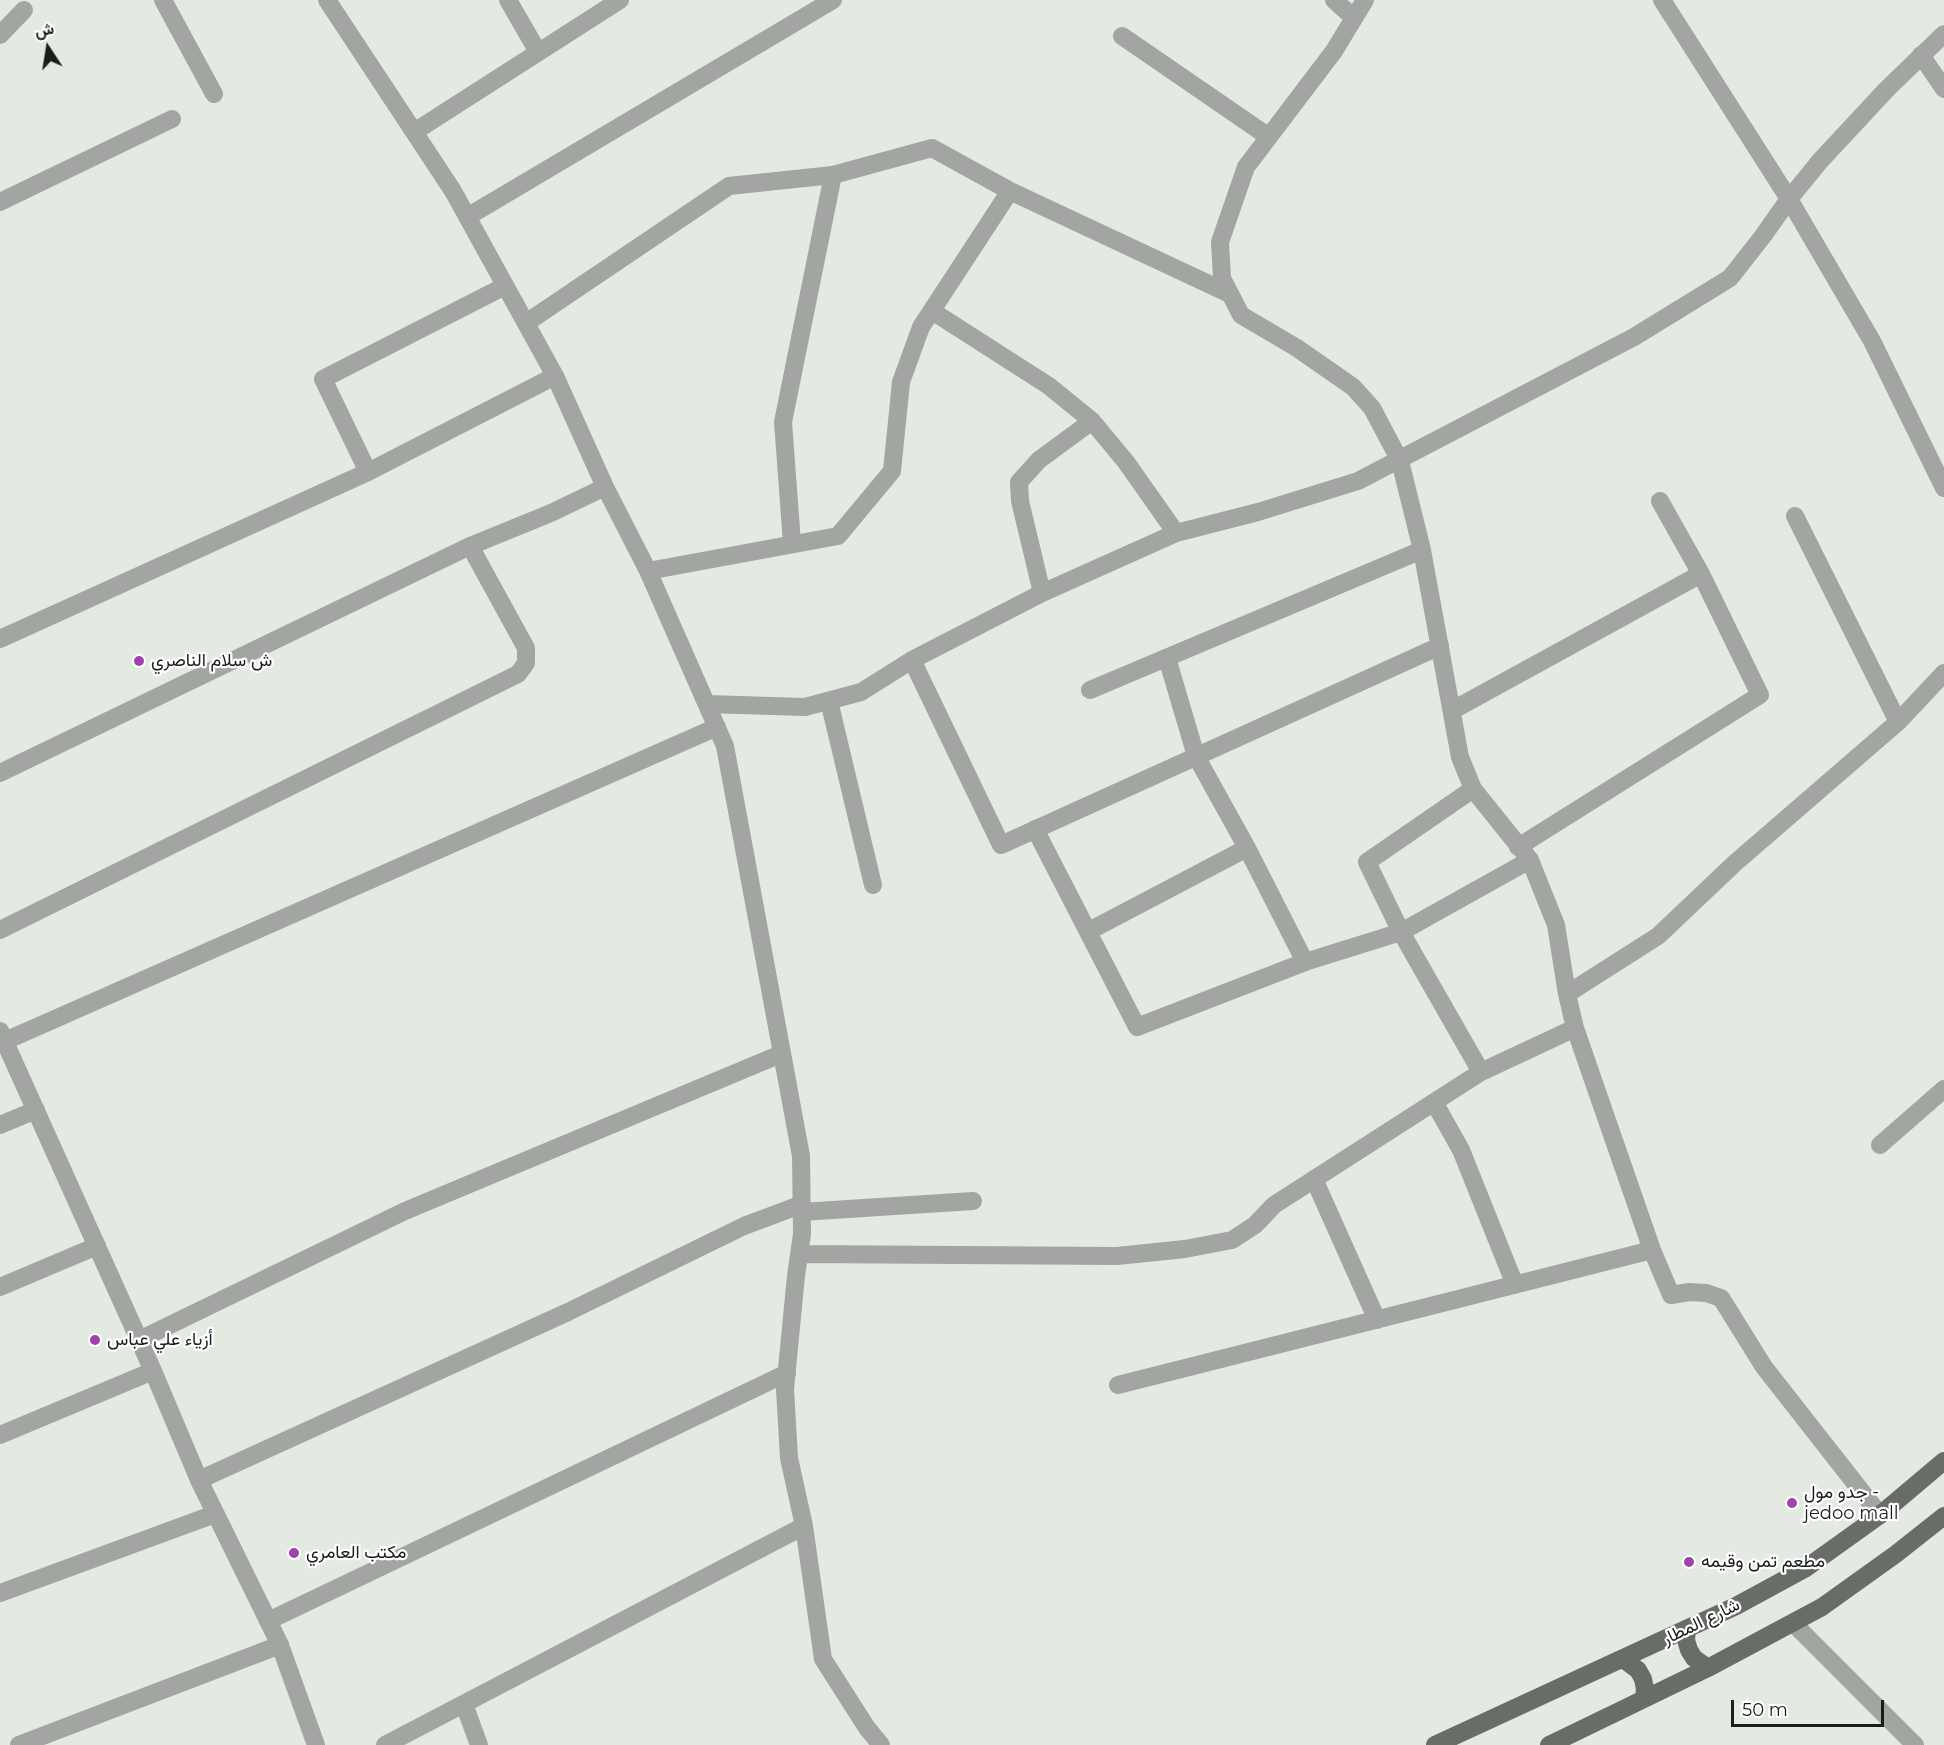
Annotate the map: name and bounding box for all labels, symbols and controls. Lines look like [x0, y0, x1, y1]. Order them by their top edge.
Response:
north arrow [18, 18, 78, 78]
text: ش [33, 19, 56, 41]
place label: ش سلام الناصري [151, 650, 272, 672]
marker: ش سلام الناصري [132, 654, 146, 668]
place label: أزياء علي عباس [107, 1329, 213, 1351]
marker: أزياء علي عباس [88, 1333, 102, 1347]
place label: جدو مول - jedoo mall [1804, 1482, 1899, 1524]
marker: جدو مول - jedoo mall [1785, 1496, 1799, 1510]
place label: مكتب العامري [306, 1542, 406, 1564]
marker: مكتب العامري [287, 1546, 301, 1560]
place label: مطعم تمن وقيمه [1701, 1551, 1825, 1573]
marker: مطعم تمن وقيمه [1682, 1555, 1696, 1569]
street label: شارع المطار [1659, 1594, 1743, 1650]
scale bar [1734, 1688, 1887, 1726]
text: 50 m [1742, 1699, 1788, 1721]

